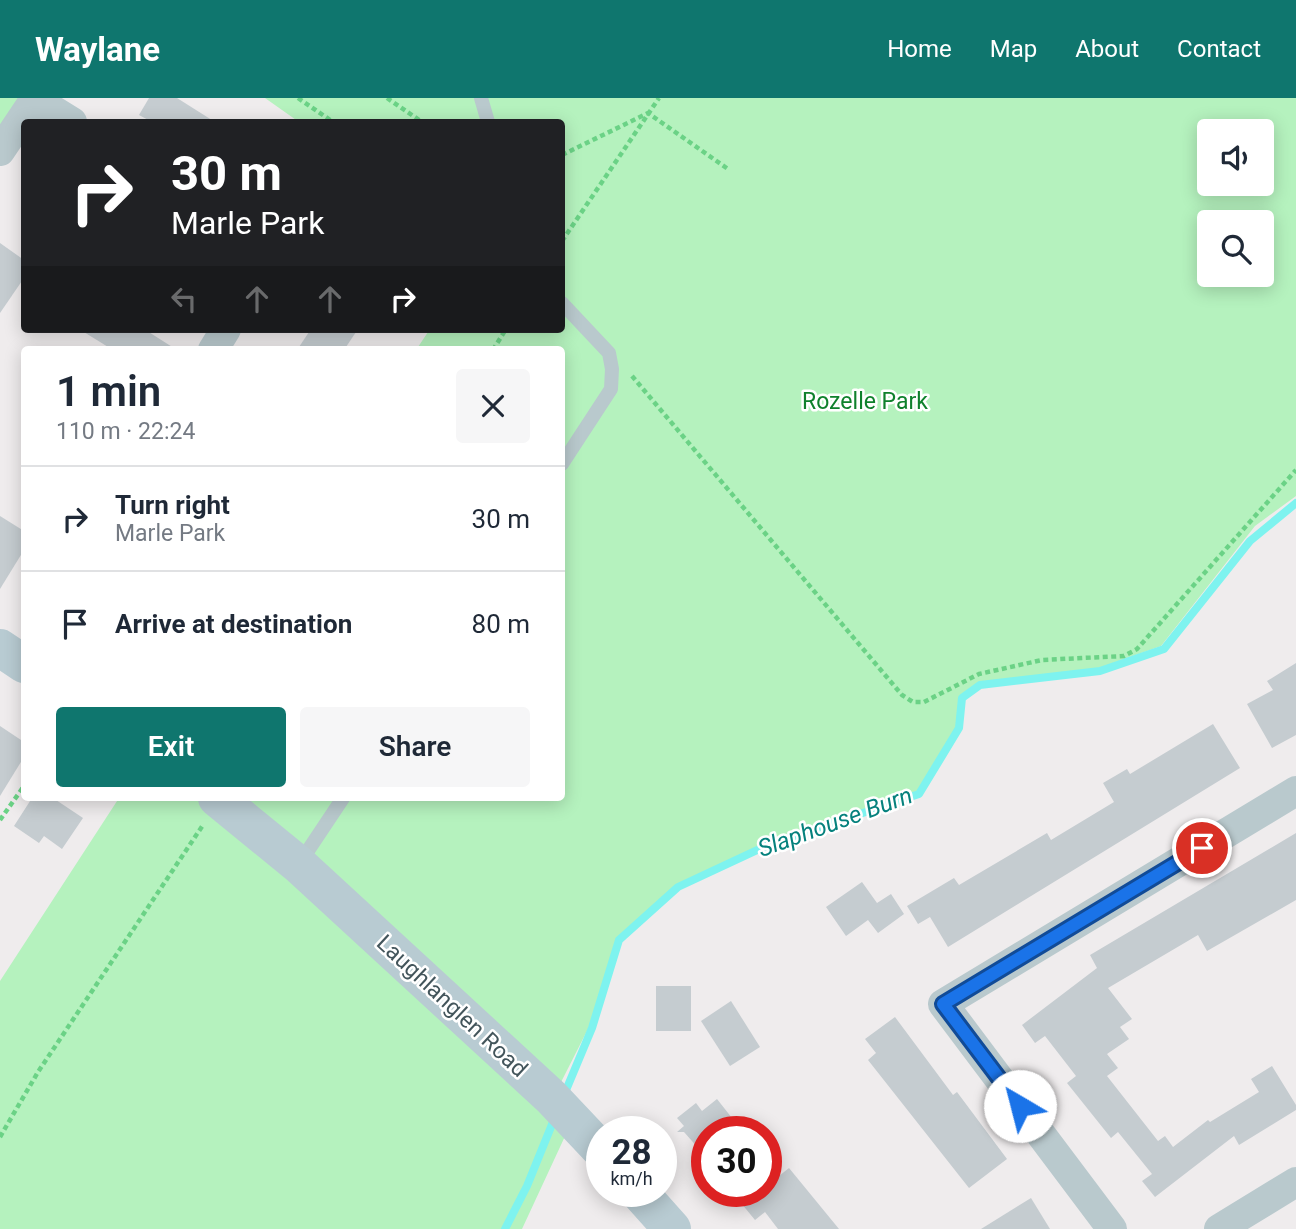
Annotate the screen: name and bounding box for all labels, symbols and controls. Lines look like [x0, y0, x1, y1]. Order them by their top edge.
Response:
text: Waylane [35, 30, 160, 69]
text: Home [887, 35, 952, 63]
text: Map [990, 35, 1037, 63]
text: About [1075, 35, 1139, 63]
text: Contact [1177, 35, 1261, 63]
map controls [1197, 119, 1274, 287]
button: sound [1197, 119, 1274, 196]
text: 30 m [171, 145, 282, 202]
icon: right [56, 147, 147, 238]
text: Marle Park [171, 204, 324, 242]
button: search [1197, 210, 1274, 287]
icon: left [165, 280, 203, 318]
icon: ahead [238, 280, 276, 318]
icon: ahead [311, 280, 349, 318]
icon: right [384, 280, 422, 318]
text: 1 min [56, 367, 161, 416]
button: close [456, 369, 530, 443]
park label: Rozelle Park [802, 388, 928, 415]
text: 110 m · 22:24 [56, 418, 195, 445]
text: Turn right [115, 490, 230, 520]
icon: right [56, 500, 94, 538]
text: 30 m [472, 504, 530, 534]
text: Marle Park [115, 520, 225, 547]
icon: arrive [56, 605, 94, 643]
text: Arrive at destination [115, 609, 352, 639]
text: 80 m [472, 609, 530, 639]
button: Exit [56, 707, 286, 787]
button: Share [300, 707, 530, 787]
water label: Slaphouse Burn [754, 781, 916, 863]
pin [1172, 818, 1232, 878]
icon: arrive [1183, 829, 1221, 867]
street label: Laughlanglen Road [371, 929, 533, 1083]
position arrow [983, 1069, 1057, 1143]
speed limit sign: 30 [691, 1116, 782, 1207]
text: 28 [611, 1132, 652, 1173]
text: km/h [610, 1168, 653, 1189]

